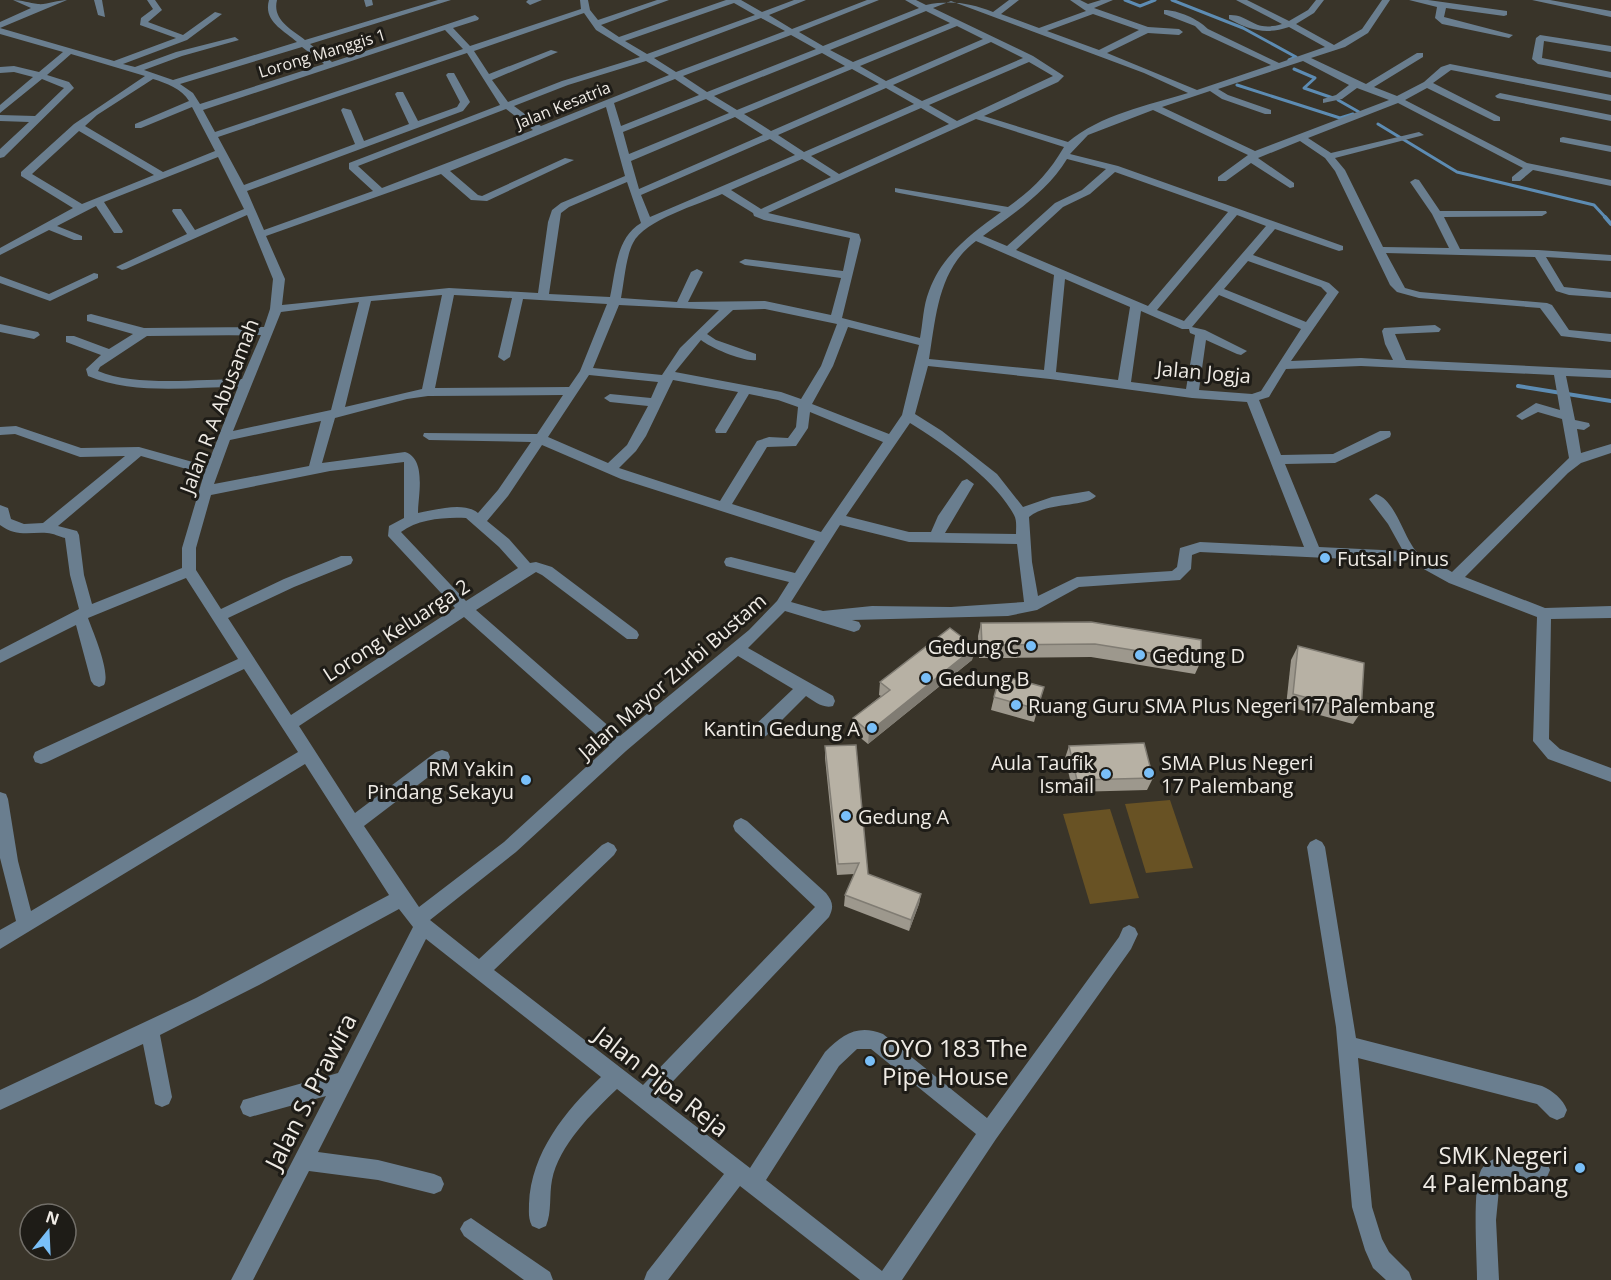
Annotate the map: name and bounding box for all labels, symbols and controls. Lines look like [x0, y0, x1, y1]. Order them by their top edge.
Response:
street label: Lorong Manggis 1 [256, 23, 388, 83]
street label: Jalan Kesatria [510, 76, 614, 135]
street label: Jalan R A Abusamah [172, 315, 265, 499]
street label: Jalan Jogja [1154, 354, 1252, 390]
place label: Futsal Pinus [1337, 545, 1449, 572]
marker: Futsal Pinus [1318, 551, 1332, 565]
street label: Lorong Keluarga 2 [317, 572, 475, 688]
street label: Jalan Mayor Zurbi Bustam [571, 587, 772, 766]
place label: Gedung C [928, 633, 1019, 660]
marker: Gedung C [1024, 639, 1038, 653]
place label: Gedung D [1152, 642, 1245, 669]
marker: Gedung D [1133, 648, 1147, 662]
place label: Gedung B [938, 665, 1030, 692]
marker: Gedung B [919, 671, 933, 685]
place label: Ruang Guru SMA Plus Negeri 17 Palembang [1028, 692, 1435, 719]
marker: Ruang Guru SMA Plus Negeri 17 Palembang [1009, 698, 1023, 712]
place label: Kantin Gedung A [703, 715, 860, 742]
marker: Kantin Gedung A [865, 721, 879, 735]
place label: Aula Taufik Ismail [991, 749, 1094, 799]
place label: SMA Plus Negeri 17 Palembang [1161, 749, 1313, 799]
place label: RM Yakin Pindang Sekayu [367, 755, 514, 805]
marker: SMA Plus Negeri 17 Palembang [1142, 766, 1156, 780]
marker: Aula Taufik Ismail [1099, 767, 1113, 781]
marker: RM Yakin Pindang Sekayu [519, 773, 533, 787]
place label: Gedung A [858, 803, 950, 830]
marker: Gedung A [839, 809, 853, 823]
street label: Jalan S. Prawira [256, 1007, 364, 1177]
street label: Jalan Pipa Reja [586, 1017, 736, 1144]
place label: OYO 183 The Pipe House [882, 1031, 1028, 1092]
marker: OYO 183 The Pipe House [863, 1054, 877, 1068]
place label: SMK Negeri 4 Palembang [1423, 1138, 1568, 1199]
marker: SMK Negeri 4 Palembang [1573, 1161, 1587, 1175]
north arrow [18, 1202, 78, 1262]
text: N [43, 1205, 62, 1230]

